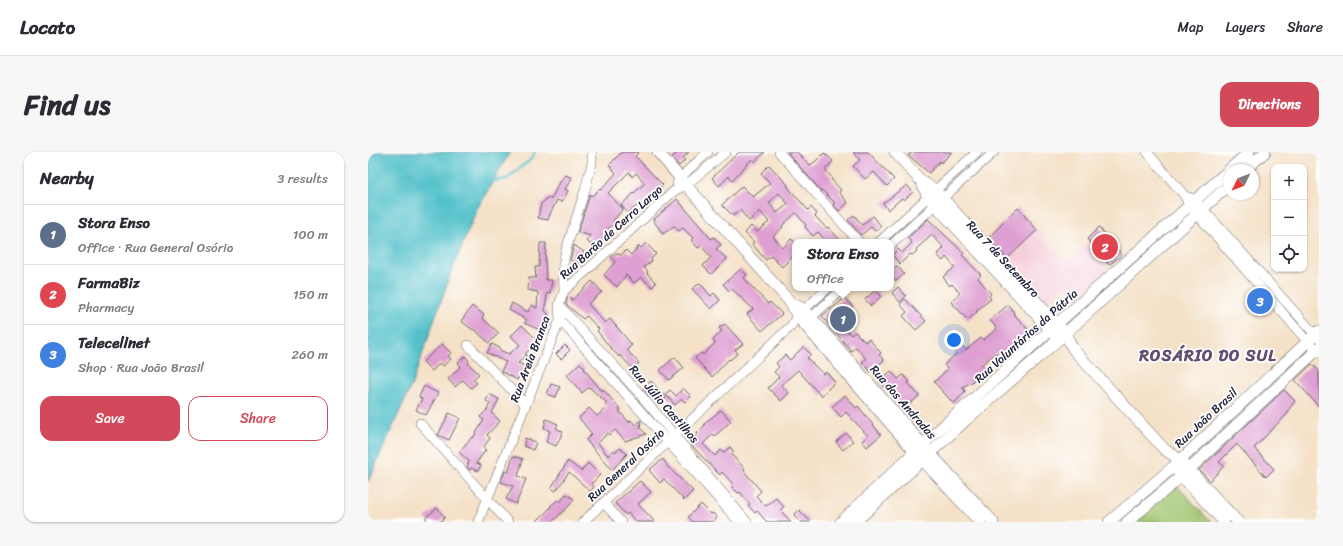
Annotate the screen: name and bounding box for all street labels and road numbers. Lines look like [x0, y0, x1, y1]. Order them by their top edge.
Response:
street label: Rua Barão de Cerro Largo [554, 179, 668, 285]
street label: Rua 7 de Setembro [961, 215, 1045, 303]
street label: Rua Voluntários da Pátria [969, 283, 1083, 389]
street label: Rua Areia Branca [503, 313, 557, 405]
street label: Rua Júlio Castilhos [623, 360, 705, 448]
street label: Rua dos Andradas [864, 360, 942, 445]
street label: Rua João Brasil [1169, 382, 1243, 454]
street label: Rua General Osório [582, 423, 670, 507]

